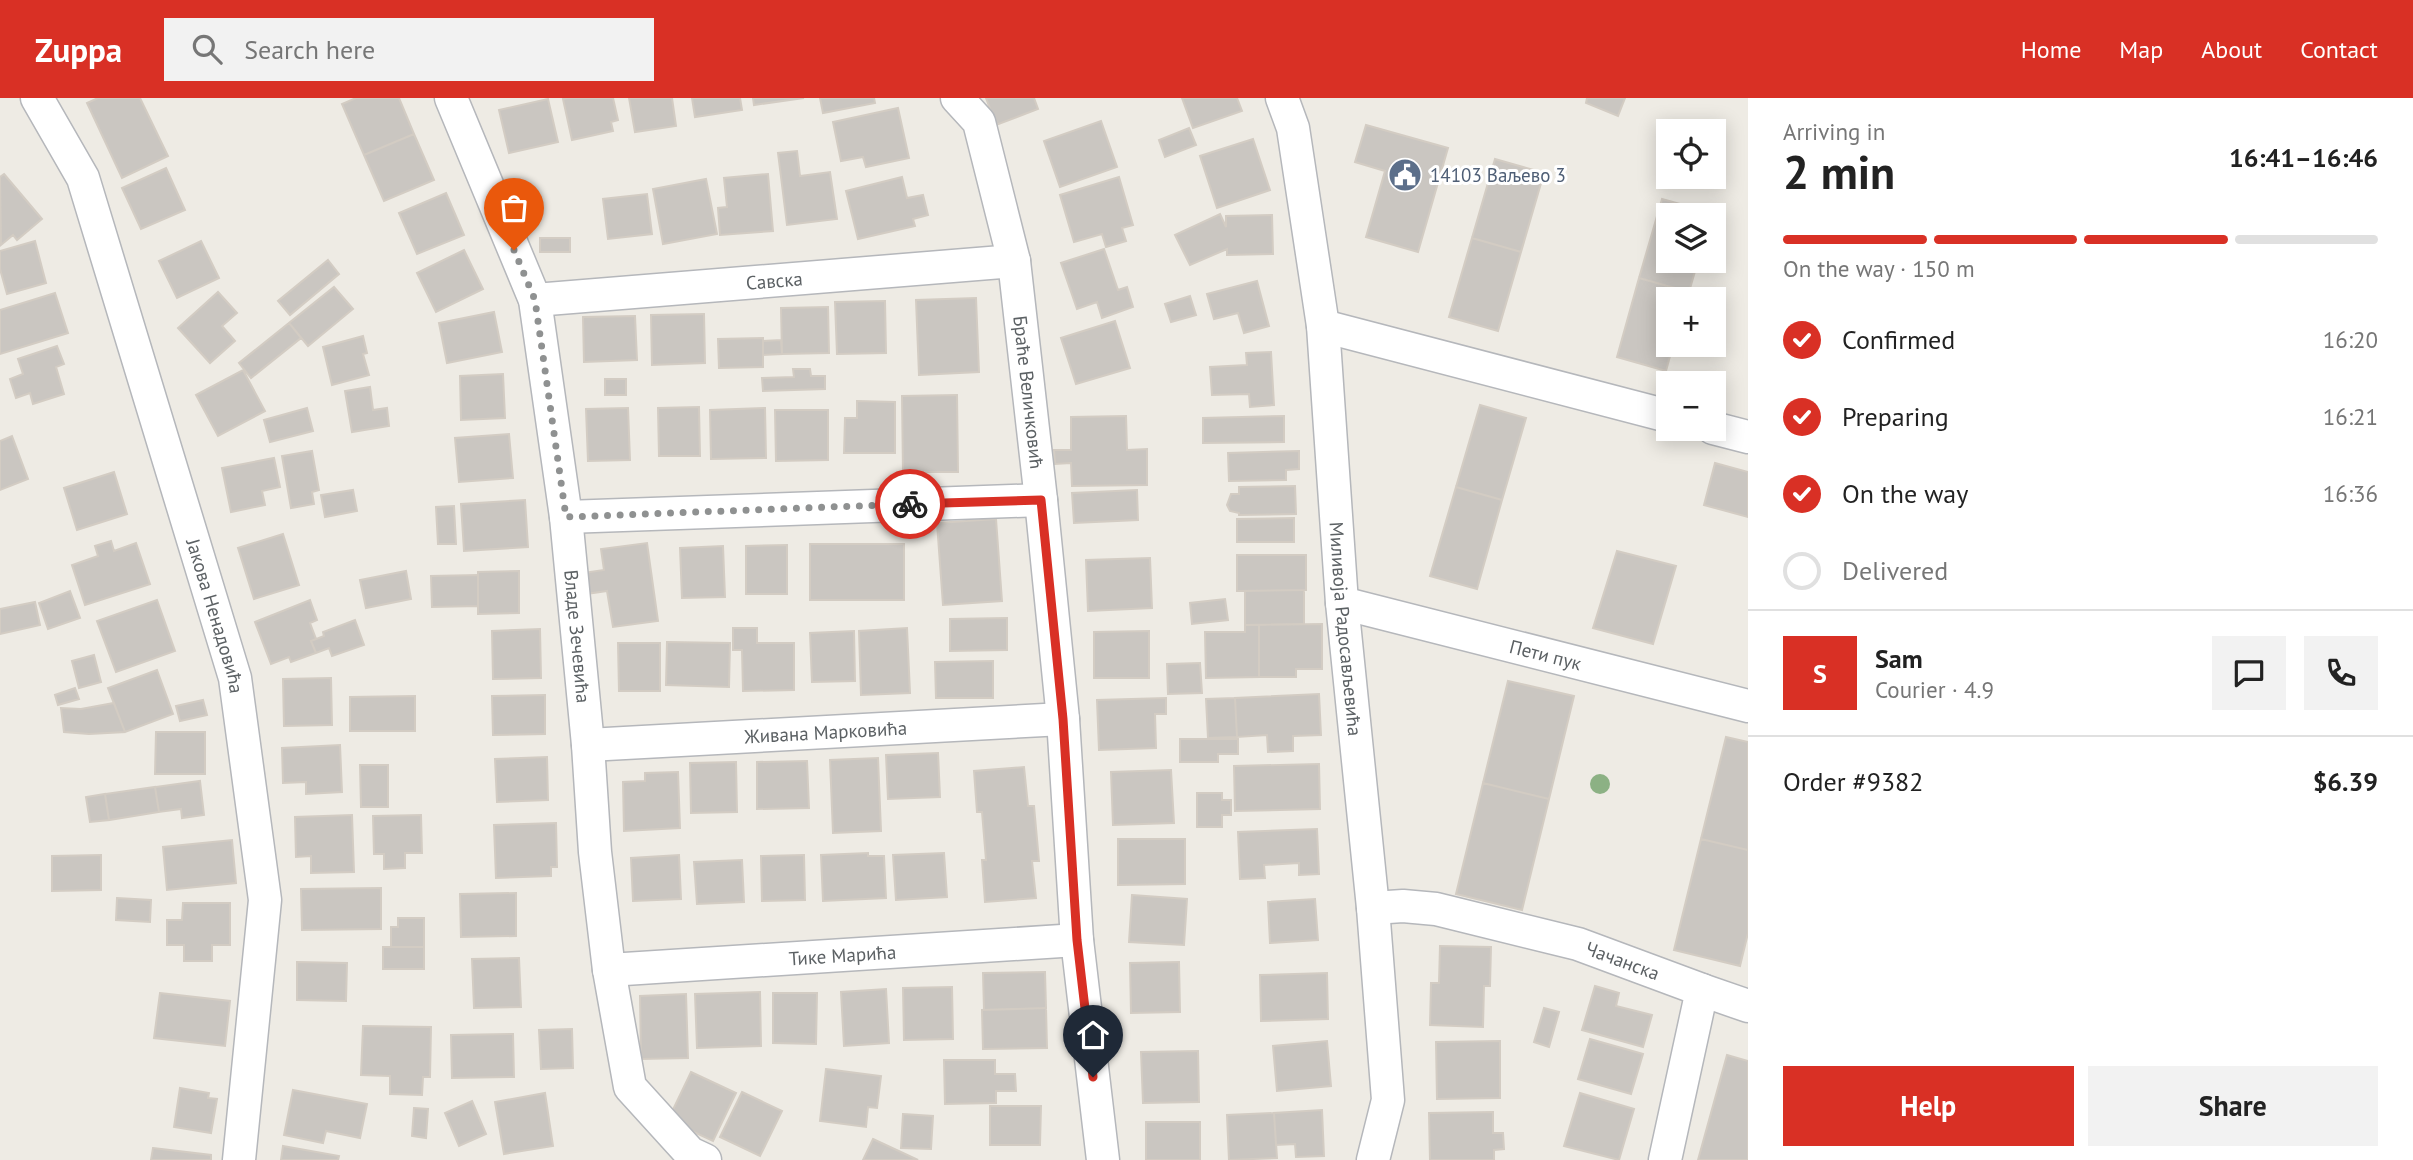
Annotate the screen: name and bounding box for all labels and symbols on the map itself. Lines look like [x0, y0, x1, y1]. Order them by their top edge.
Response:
public building icon: 14103 Ваљево 3 [1386, 156, 1424, 194]
place label: 14103 Ваљево 3 [1430, 163, 1566, 187]
pin [484, 178, 544, 250]
street label: Савска [745, 266, 804, 295]
street label: Браће Величковић [1008, 314, 1049, 470]
courier [875, 469, 945, 539]
street label: Миливоја Радосављевића [1324, 521, 1367, 737]
street label: Јакова Ненадовића [181, 535, 249, 695]
street label: Владе Зечевића [559, 569, 596, 704]
street label: Пети пук [1507, 634, 1584, 675]
street label: Живана Марковића [743, 716, 908, 748]
street label: Чачанска [1582, 936, 1663, 985]
street label: Тике Марића [788, 940, 897, 970]
pin [1063, 1005, 1123, 1077]

